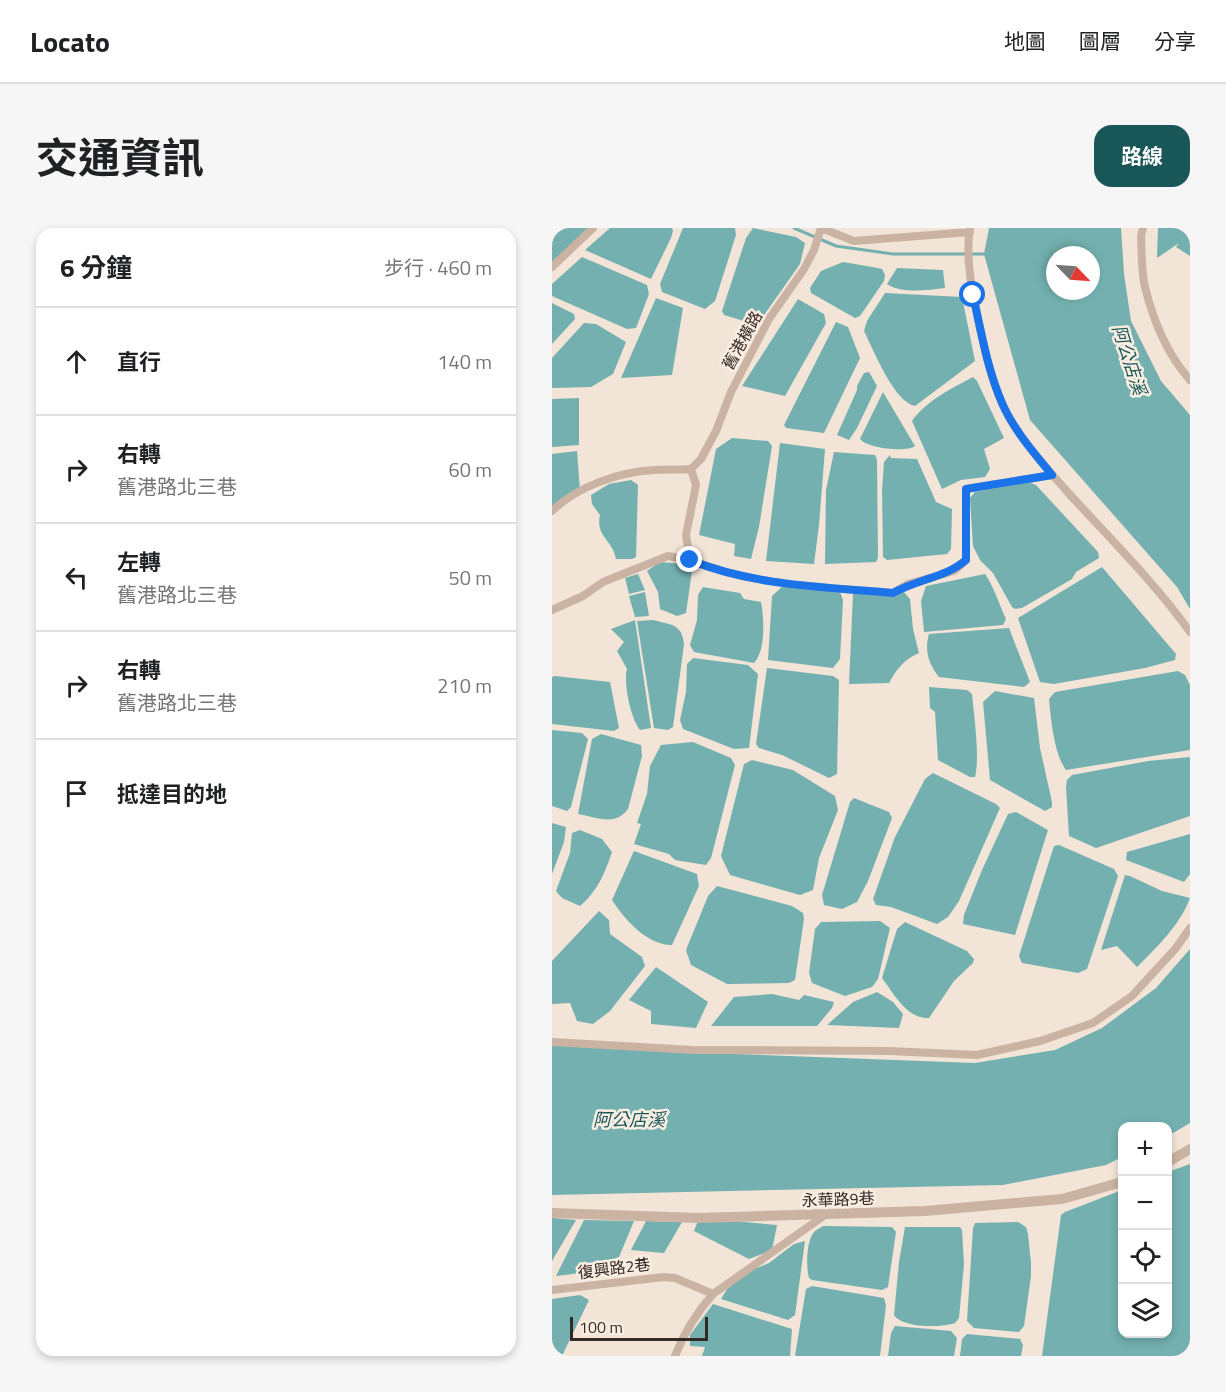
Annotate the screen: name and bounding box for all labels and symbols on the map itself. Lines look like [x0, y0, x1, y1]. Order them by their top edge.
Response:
north arrow [1046, 246, 1100, 300]
route start [959, 281, 985, 307]
street label: 舊港橫路 [716, 306, 768, 374]
water label: 阿公店溪 [1106, 321, 1154, 401]
route end [676, 546, 702, 572]
water label: 阿公店溪 [593, 1106, 668, 1133]
street label: 永華路9巷 [801, 1186, 875, 1212]
street label: 復興路2巷 [576, 1252, 652, 1284]
scale bar [570, 1314, 708, 1342]

